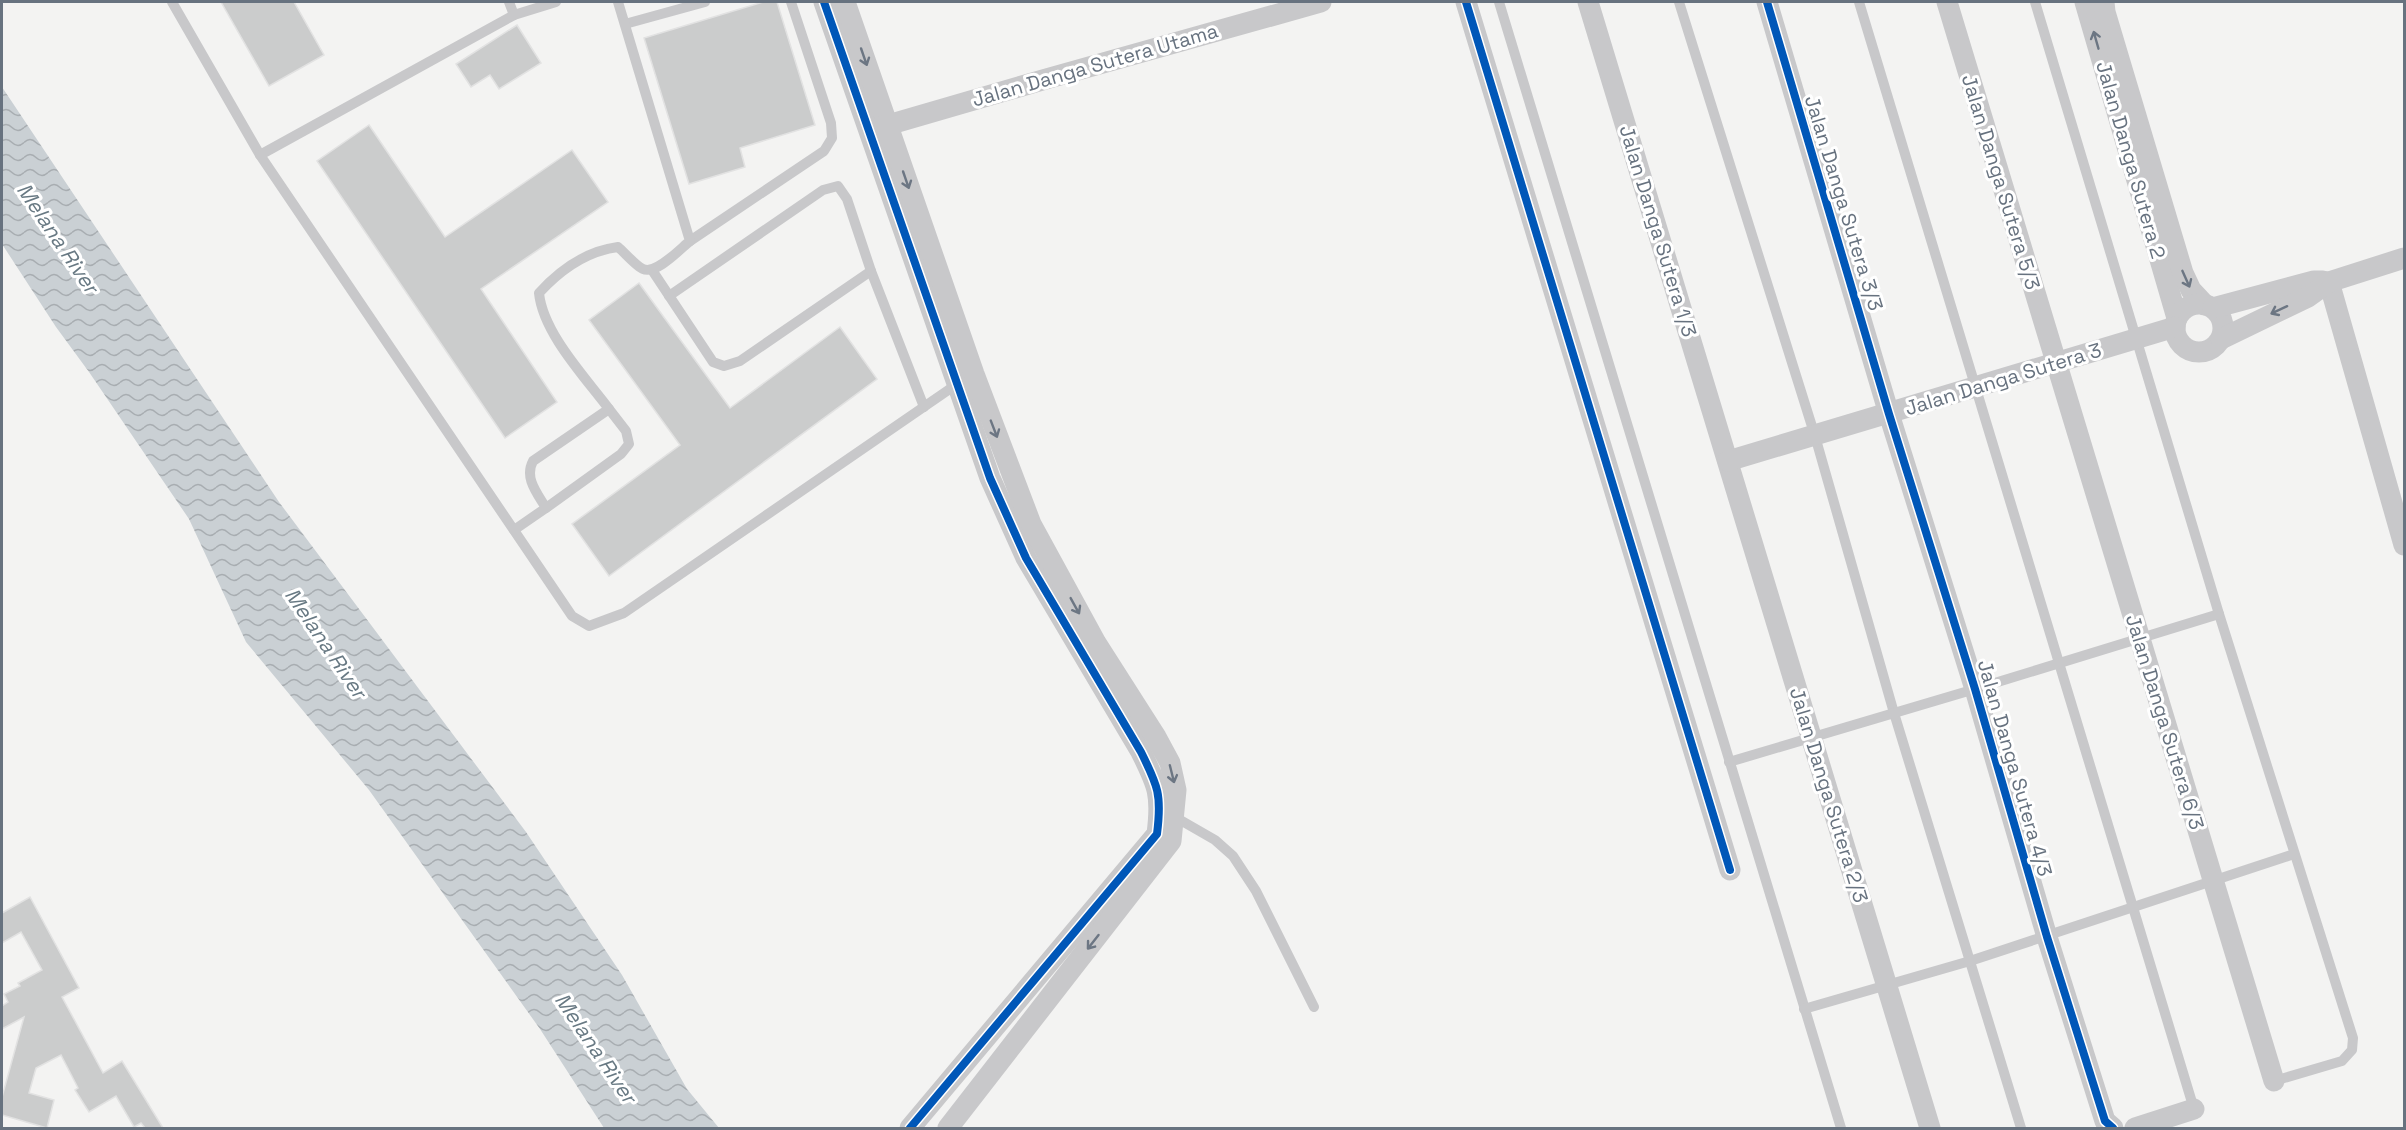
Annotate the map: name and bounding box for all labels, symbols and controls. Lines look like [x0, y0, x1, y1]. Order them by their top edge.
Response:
street label: Jalan Danga Sutera Utama [969, 17, 1221, 113]
one-way arrow [2090, 31, 2101, 50]
one-way arrow [859, 47, 870, 66]
street label: Jalan Danga Sutera 2 [2090, 58, 2172, 262]
street label: Jalan Danga Sutera 5/3 [1956, 71, 2046, 293]
street label: Jalan Danga Sutera 3/3 [1799, 92, 1889, 314]
street label: Jalan Danga Sutera 1/3 [1613, 122, 1703, 340]
one-way arrow [901, 171, 912, 189]
water label: Melana River [11, 177, 106, 300]
one-way arrow [2181, 269, 2193, 287]
one-way arrow [2270, 305, 2288, 317]
street label: Jalan Danga Sutera 3 [1902, 337, 2104, 421]
one-way arrow [990, 419, 1001, 438]
water label: Melana River [279, 582, 374, 705]
one-way arrow [1069, 597, 1081, 614]
street label: Jalan Danga Sutera 6/3 [2120, 611, 2210, 833]
street label: Jalan Danga Sutera 4/3 [1972, 657, 2058, 879]
street label: Jalan Danga Sutera 2/3 [1784, 684, 1874, 906]
one-way arrow [1167, 764, 1179, 783]
one-way arrow [1086, 933, 1099, 949]
water label: Melana River [549, 987, 644, 1110]

